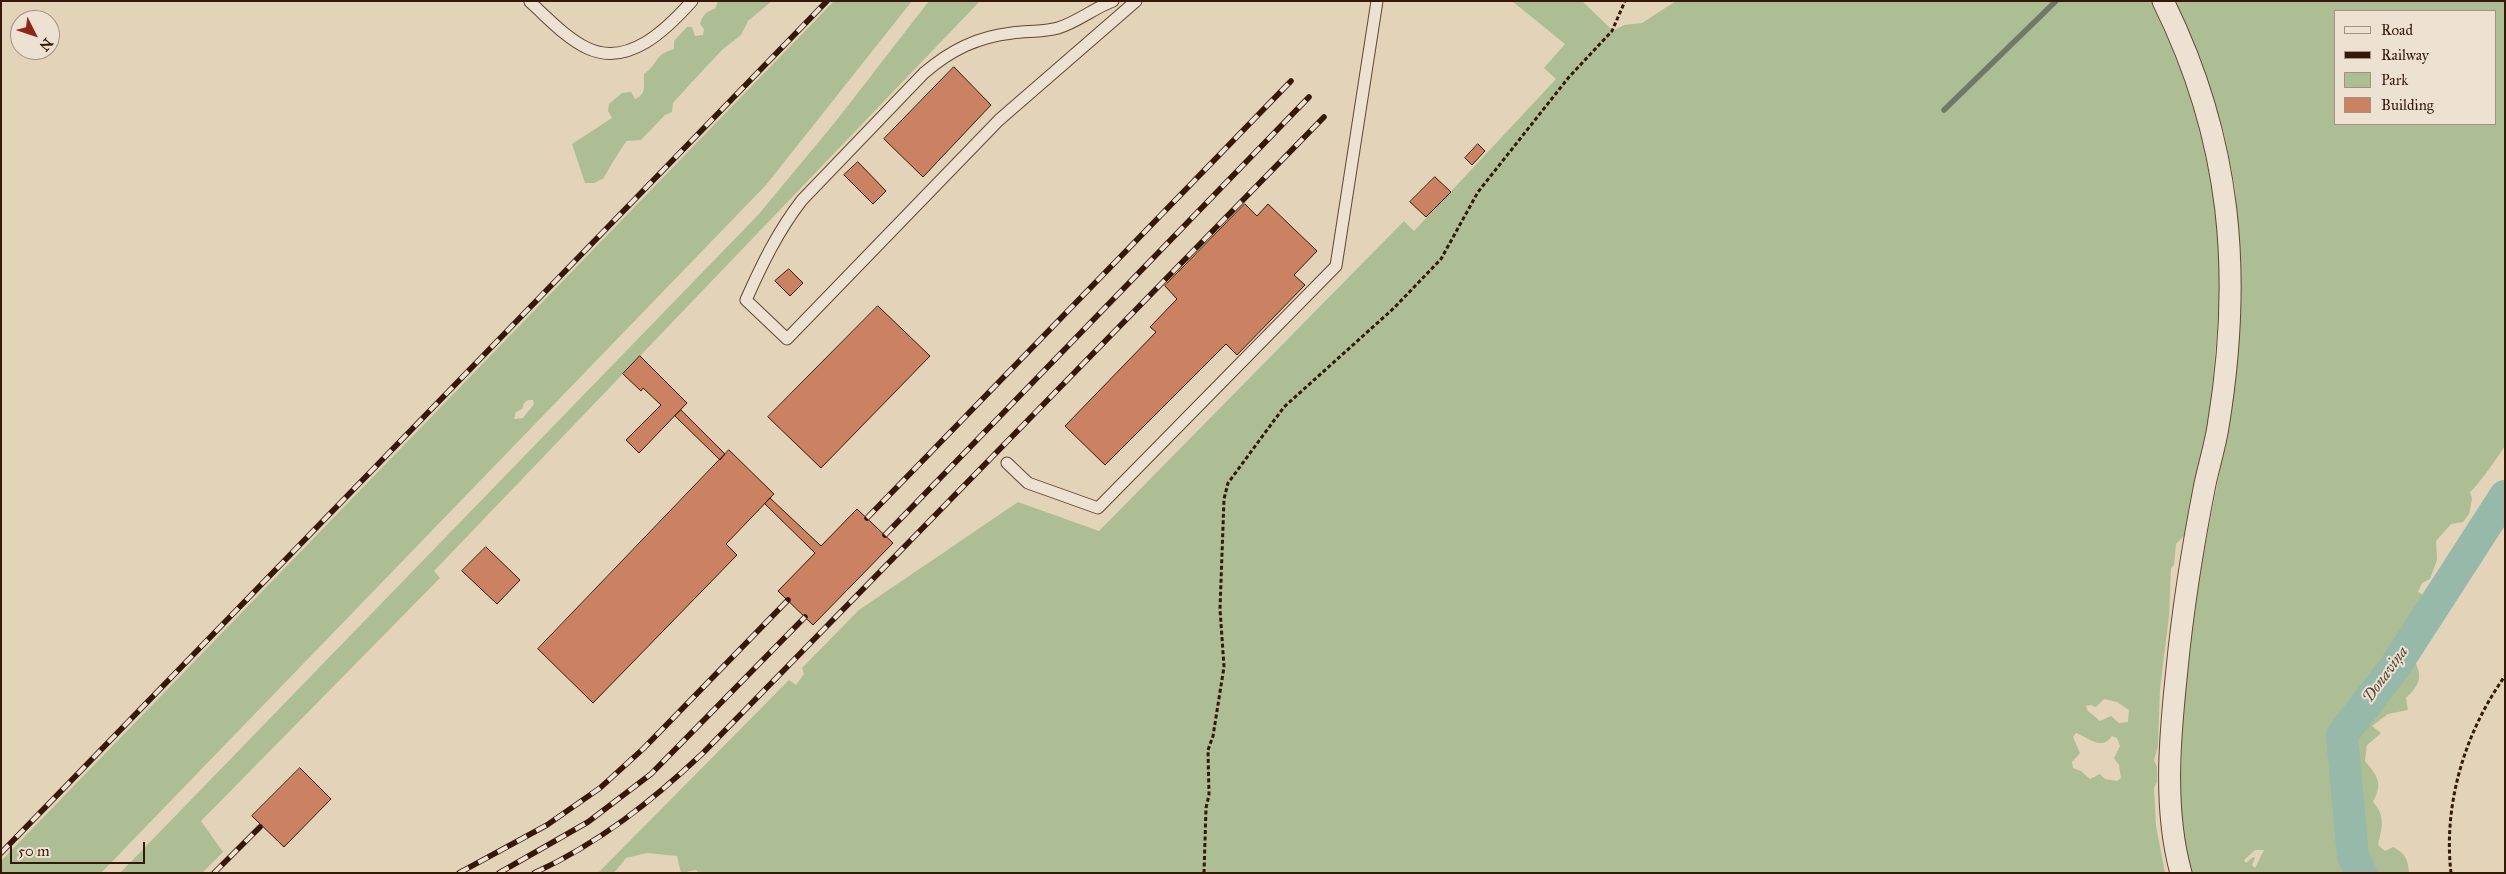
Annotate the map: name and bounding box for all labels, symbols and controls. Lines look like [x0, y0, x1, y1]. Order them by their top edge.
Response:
north arrow [10, 10, 60, 60]
legend [2334, 10, 2496, 125]
text: Road [2381, 21, 2413, 39]
text: N [36, 34, 56, 55]
text: Railway [2381, 46, 2429, 64]
text: Park [2381, 71, 2408, 89]
text: Building [2381, 96, 2434, 114]
water label: Donaviņa [2359, 643, 2413, 707]
scale bar [12, 832, 148, 864]
text: 50 m [18, 842, 50, 860]

